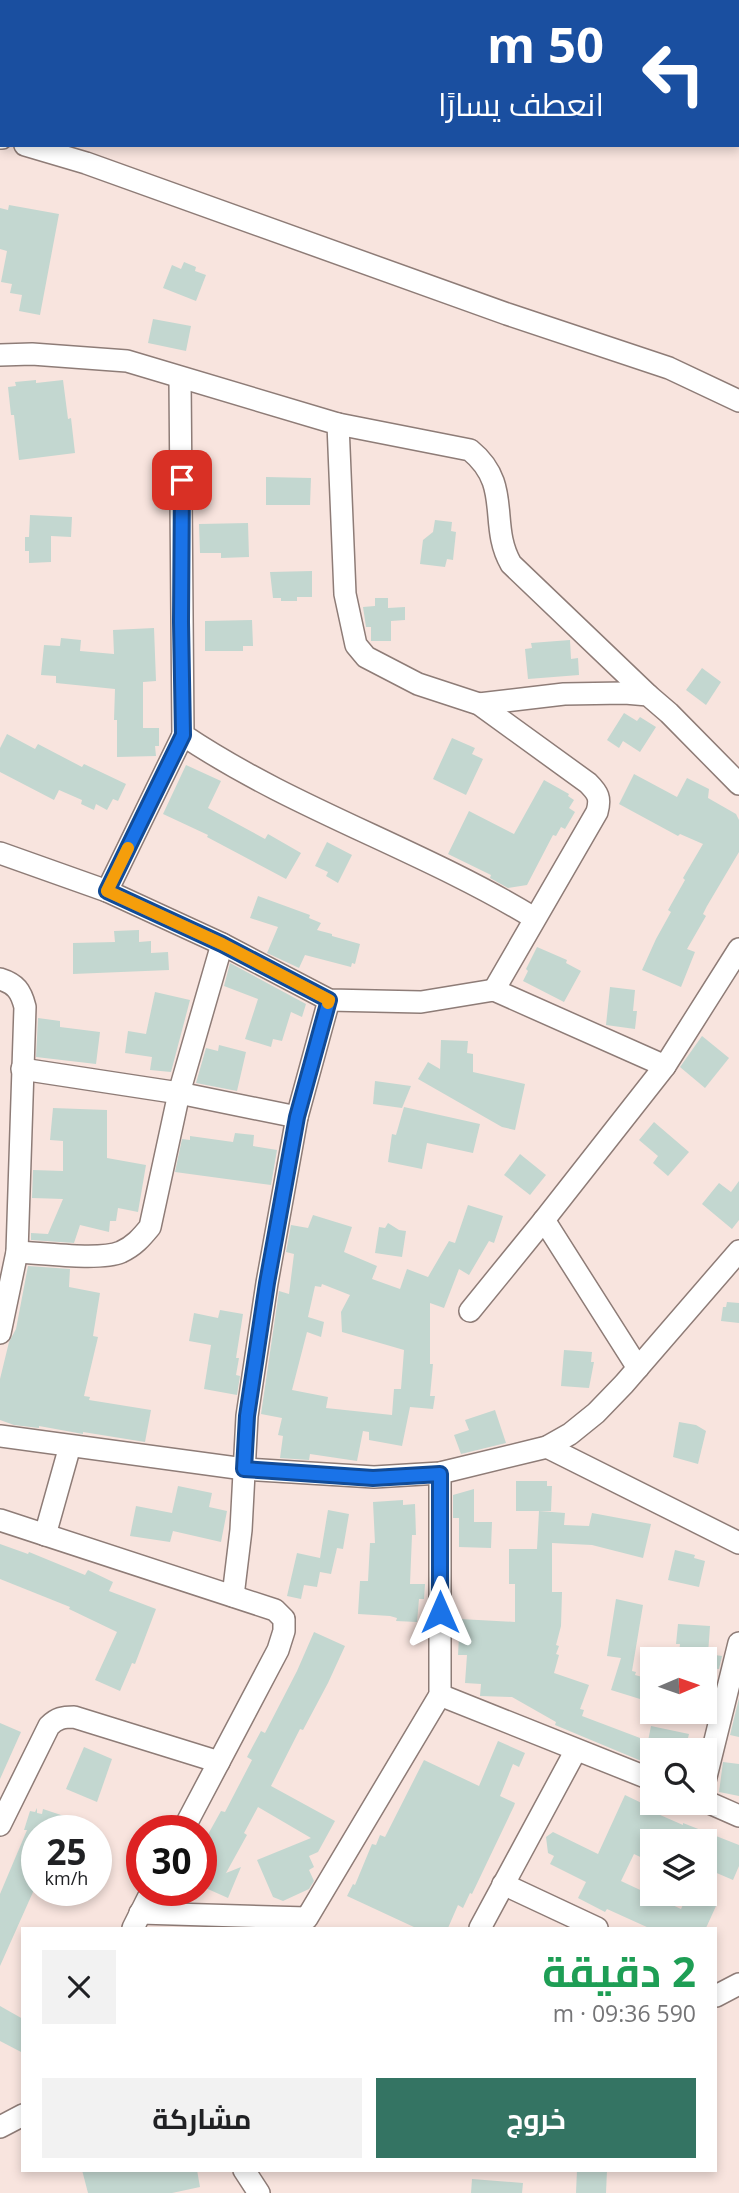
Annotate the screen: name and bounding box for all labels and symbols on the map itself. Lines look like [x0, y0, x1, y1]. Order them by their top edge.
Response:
pin [152, 450, 212, 510]
position arrow [403, 1575, 477, 1649]
north arrow [640, 1647, 718, 1724]
speed limit sign: 30 [126, 1815, 217, 1906]

